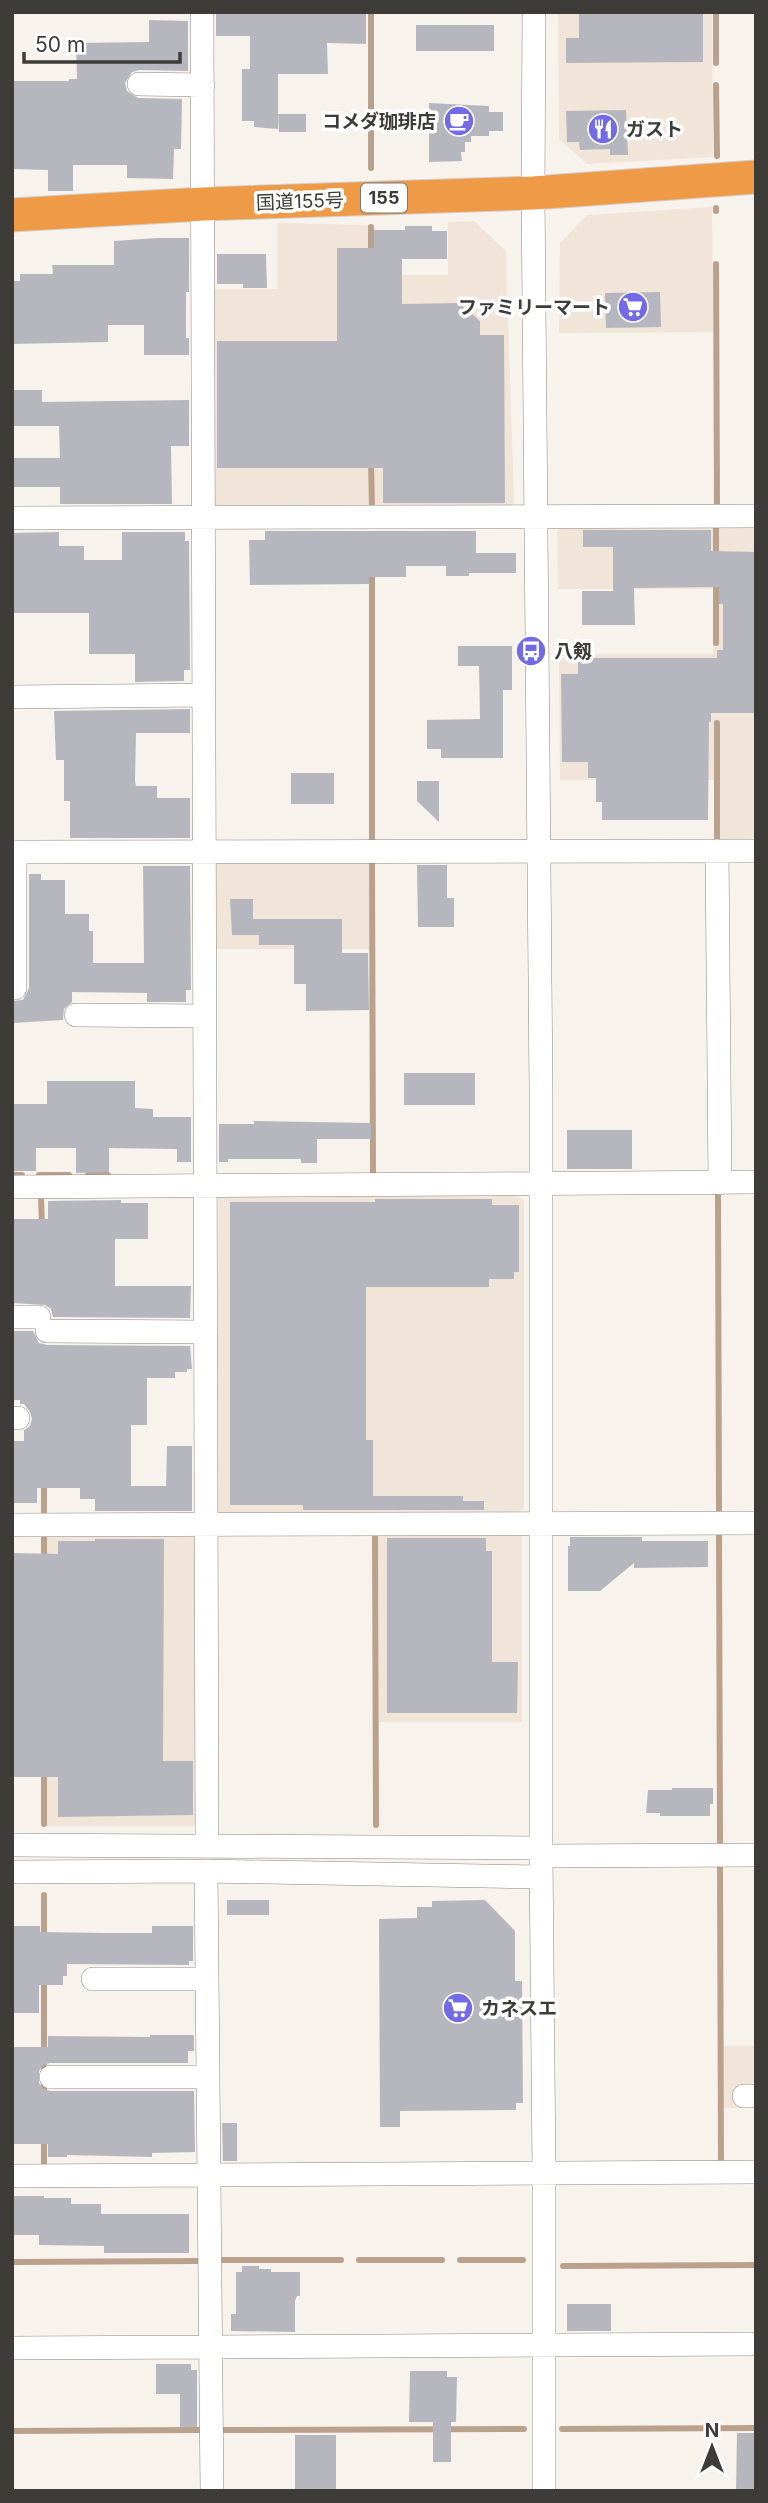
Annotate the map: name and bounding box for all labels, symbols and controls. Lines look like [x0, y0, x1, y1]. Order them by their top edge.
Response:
scale bar [24, 21, 180, 65]
text: 50 m [35, 32, 85, 57]
cafe icon: コメダ珈琲店 [442, 104, 476, 138]
place label: コメダ珈琲店 [322, 110, 436, 133]
restaurant icon: ガスト [586, 112, 620, 146]
place label: ガスト [626, 118, 683, 141]
road number: 155 [361, 183, 407, 212]
street label: 国道155号 [256, 188, 344, 215]
supermarket icon: ファミリーマート [616, 290, 650, 324]
place label: ファミリーマート [458, 296, 610, 319]
bus stop icon: 八剱 [514, 634, 548, 668]
place label: 八剱 [554, 640, 592, 663]
supermarket icon: カネスエ [441, 1991, 475, 2025]
place label: カネスエ [481, 1997, 557, 2020]
north arrow [677, 2412, 747, 2482]
text: N [705, 2419, 719, 2442]

